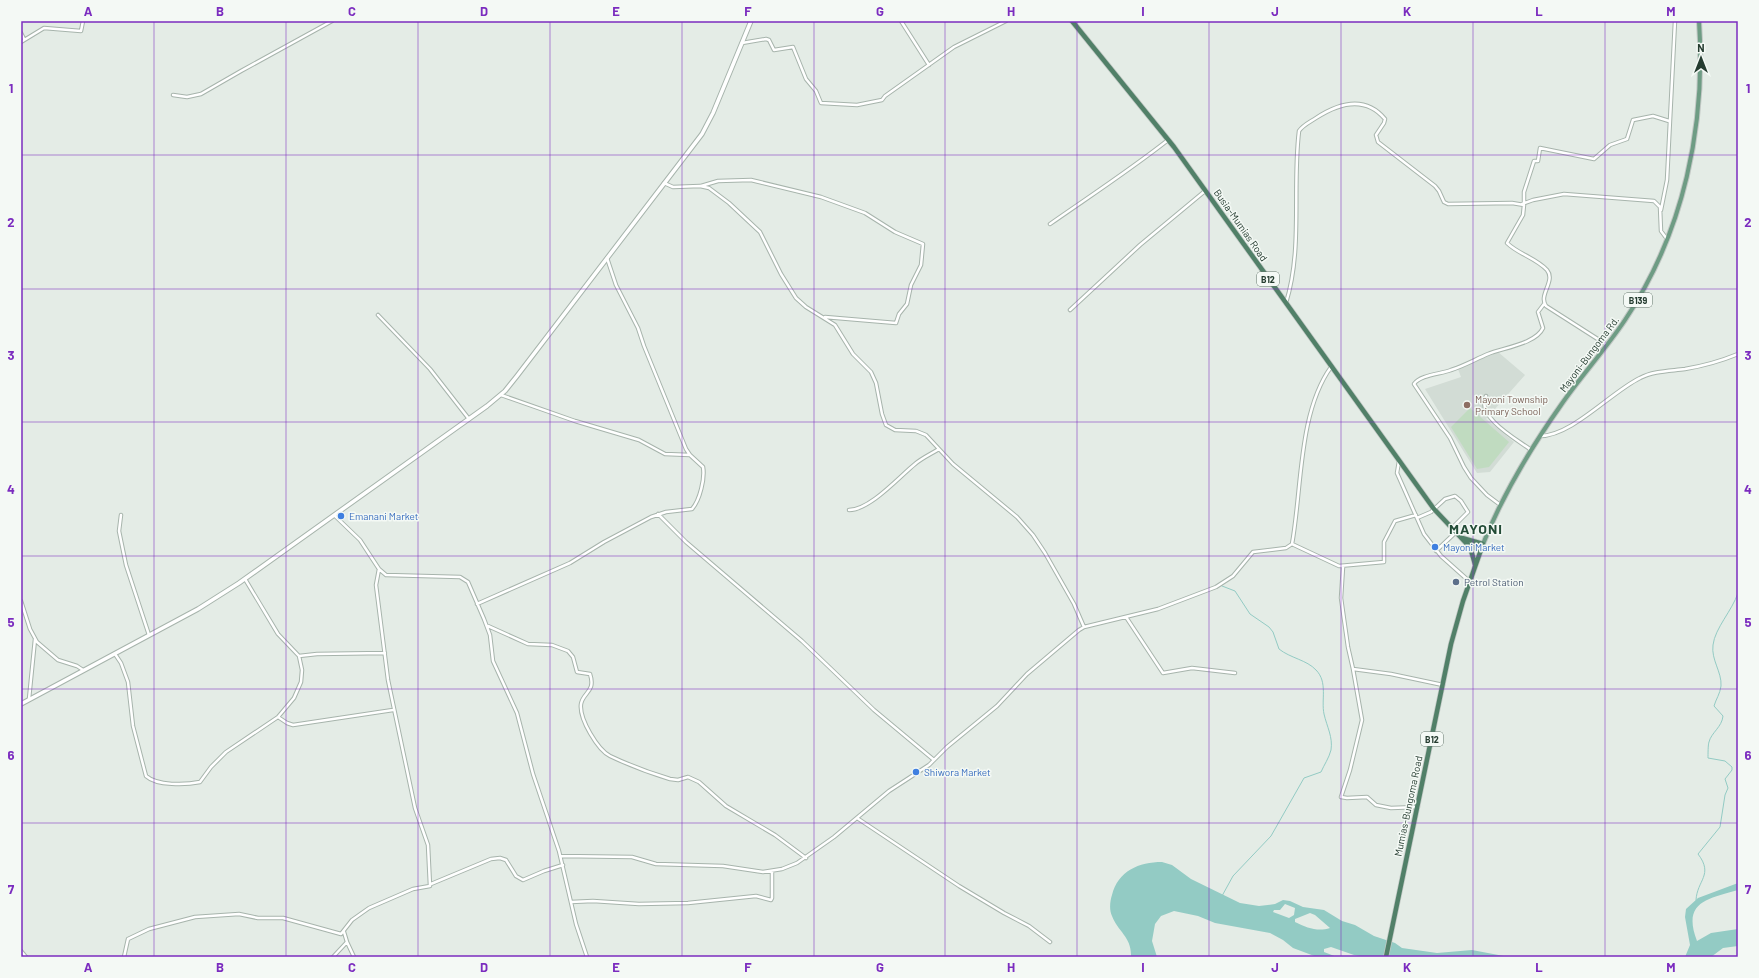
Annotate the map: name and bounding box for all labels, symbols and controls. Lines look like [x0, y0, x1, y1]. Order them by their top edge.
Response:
text: A [84, 3, 93, 19]
text: B [216, 3, 224, 19]
text: C [348, 3, 356, 19]
text: D [480, 3, 488, 19]
text: E [612, 3, 620, 19]
text: F [744, 3, 752, 19]
text: G [876, 3, 884, 19]
text: H [1007, 3, 1015, 19]
text: I [1141, 3, 1145, 19]
text: J [1271, 3, 1279, 19]
text: K [1403, 3, 1411, 19]
text: L [1535, 3, 1543, 19]
text: M [1666, 3, 1676, 19]
north arrow [1681, 38, 1721, 78]
text: N [1697, 41, 1705, 54]
text: 1 [9, 80, 13, 96]
text: 1 [1746, 80, 1750, 96]
street label: Busia-Mumias Road [1212, 187, 1270, 263]
text: 2 [7, 214, 15, 230]
text: 2 [1744, 214, 1752, 230]
road number: B12 [1257, 272, 1279, 286]
road number: B139 [1624, 293, 1652, 307]
street label: Mayoni-Bungoma Rd. [1557, 314, 1621, 394]
text: 3 [7, 347, 15, 363]
text: 3 [1744, 347, 1752, 363]
place label: Mayoni Township Primary School [1475, 393, 1548, 417]
marker: Mayoni Township Primary School [1462, 400, 1472, 410]
text: 4 [7, 481, 15, 497]
text: 4 [1744, 481, 1752, 497]
place label: Emanani Market [349, 510, 419, 522]
marker: Emanani Market [336, 511, 346, 521]
district label: MAYONI [1449, 520, 1503, 537]
place label: Mayoni Market [1443, 541, 1505, 553]
marker: Mayoni Market [1430, 542, 1440, 552]
place label: Petrol Station [1464, 576, 1524, 588]
marker: Petrol Station [1451, 577, 1461, 587]
text: 5 [7, 614, 15, 630]
text: 5 [1744, 614, 1752, 630]
road number: B12 [1421, 732, 1443, 746]
text: 6 [8, 747, 15, 763]
text: 6 [1745, 747, 1752, 763]
street label: Mumias-Bungoma Road [1391, 755, 1425, 857]
place label: Shiwora Market [924, 766, 991, 778]
marker: Shiwora Market [911, 767, 921, 777]
text: 7 [8, 881, 15, 897]
text: 7 [1745, 881, 1752, 897]
text: A [84, 959, 93, 975]
text: B [216, 959, 224, 975]
text: C [348, 959, 356, 975]
text: D [480, 959, 488, 975]
text: E [612, 959, 620, 975]
text: F [744, 959, 752, 975]
text: G [876, 959, 884, 975]
text: H [1007, 959, 1015, 975]
text: I [1141, 959, 1145, 975]
text: J [1271, 959, 1279, 975]
text: K [1403, 959, 1411, 975]
text: L [1535, 959, 1543, 975]
text: M [1666, 959, 1676, 975]

